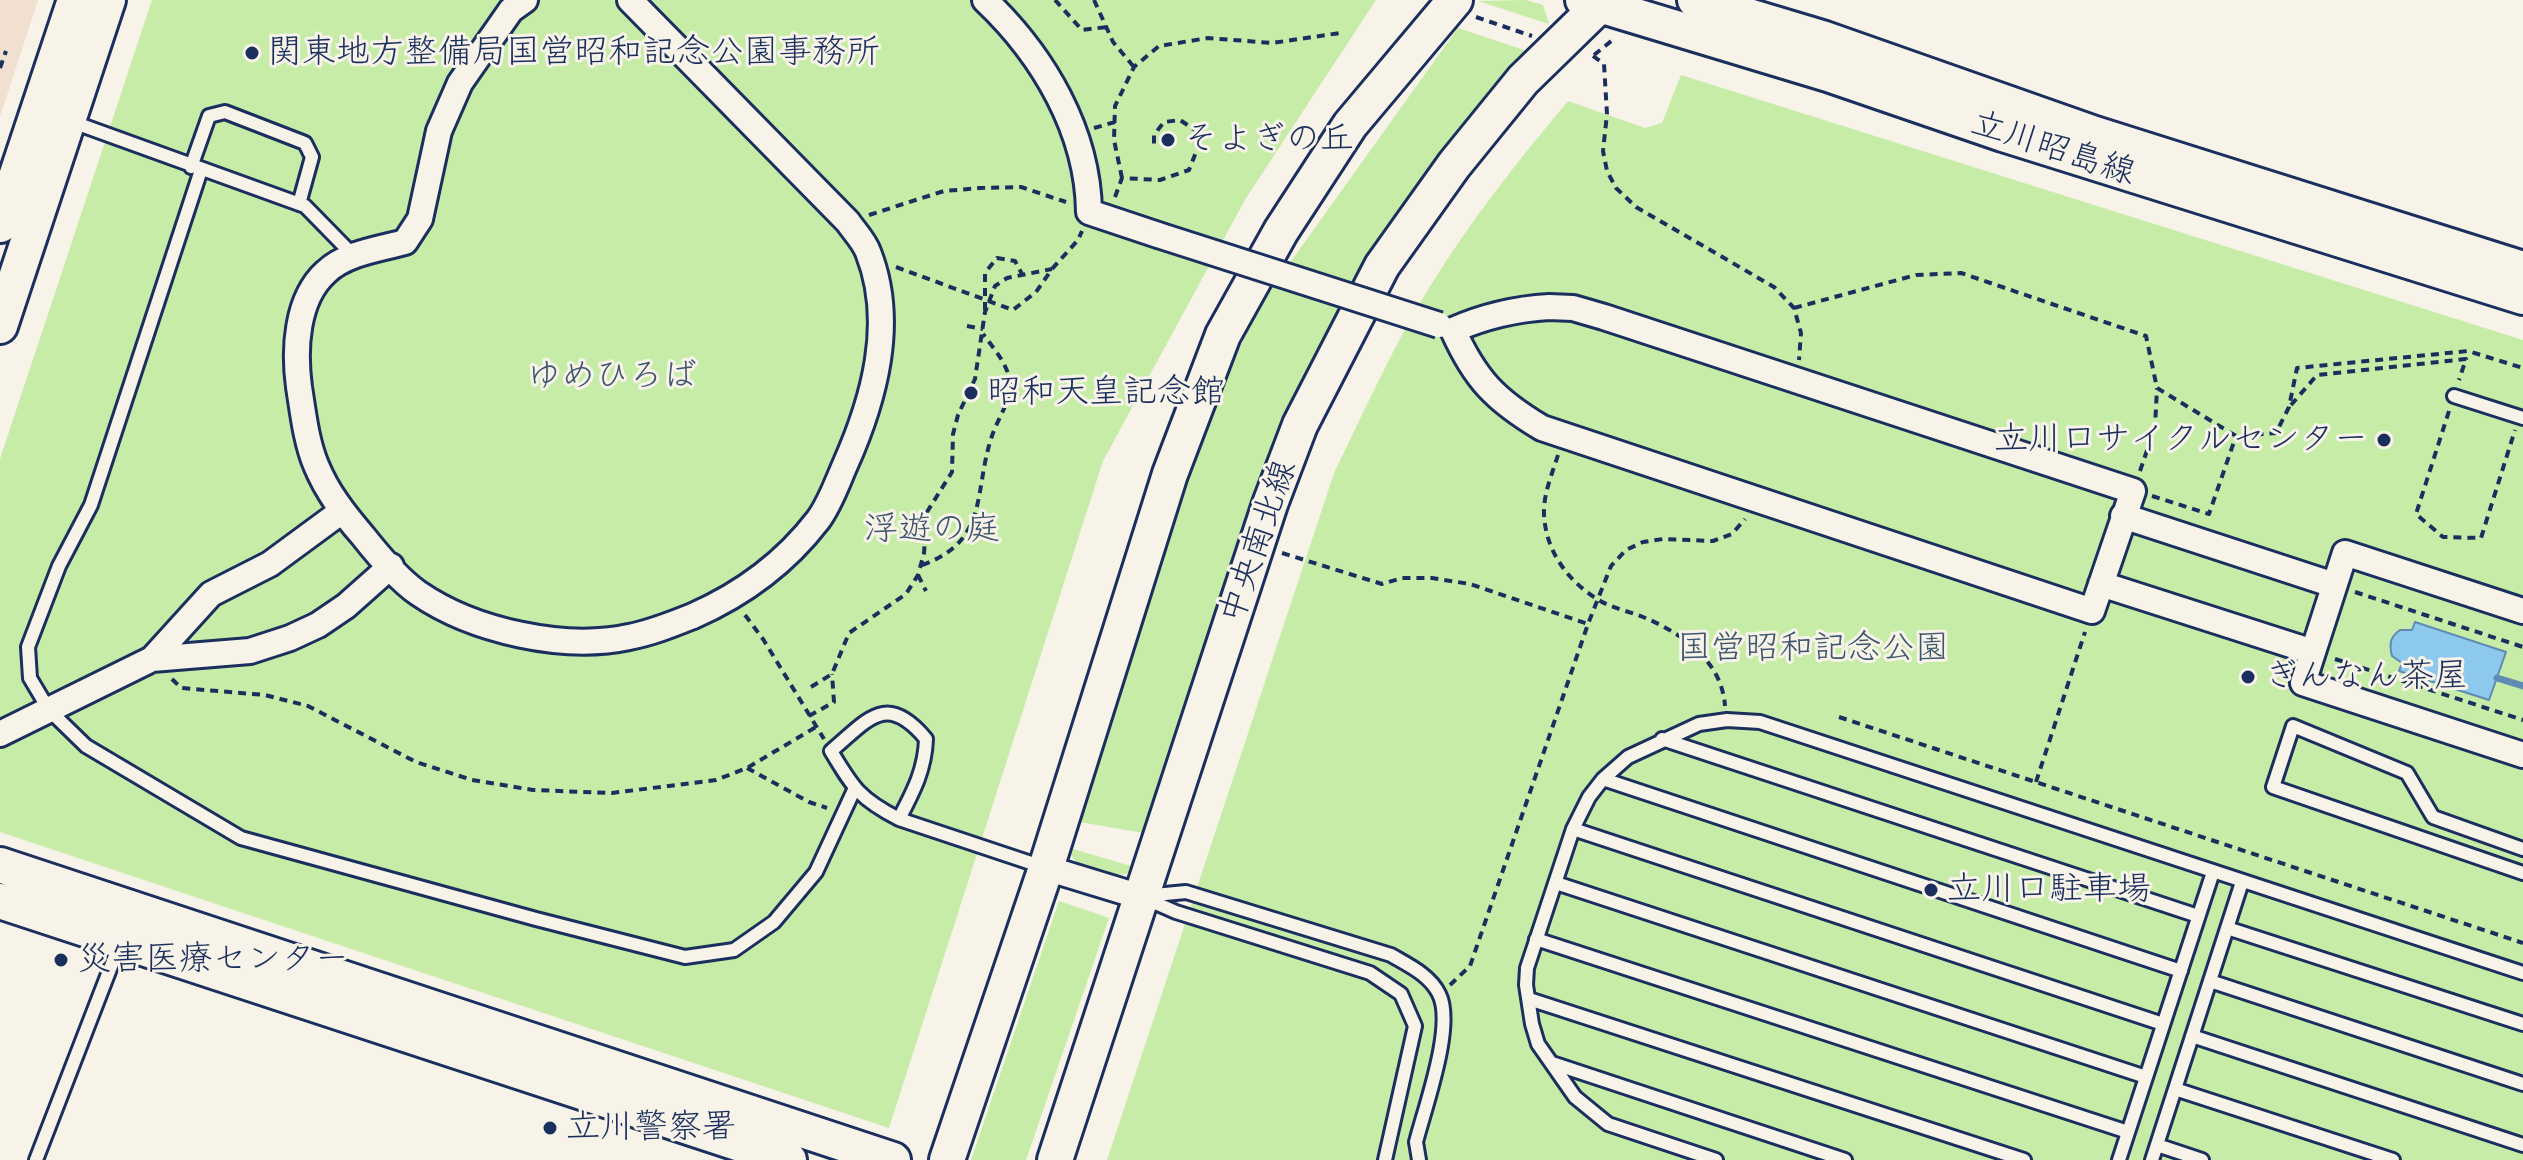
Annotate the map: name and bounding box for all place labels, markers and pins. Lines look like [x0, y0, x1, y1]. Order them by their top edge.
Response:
place label: 関東地方整備局国営昭和記念公園事務所 [268, 33, 880, 73]
marker: 関東地方整備局国営昭和記念公園事務所 [243, 44, 261, 62]
place label: そよぎの丘 [1184, 120, 1354, 160]
marker: そよぎの丘 [1159, 131, 1177, 149]
place label: 昭和天皇記念館 [987, 373, 1225, 413]
marker: 昭和天皇記念館 [962, 384, 980, 402]
place label: 立川口サイクルセンター [1994, 420, 2368, 460]
marker: 立川口サイクルセンター [2375, 431, 2393, 449]
place label: ぎんなん茶屋 [2264, 657, 2468, 697]
marker: ぎんなん茶屋 [2239, 668, 2257, 686]
place label: 立川口駐車場 [1947, 870, 2151, 910]
marker: 立川口駐車場 [1922, 881, 1940, 899]
place label: 災害医療センター [77, 940, 349, 980]
marker: 災害医療センター [52, 951, 70, 969]
place label: 立川警察署 [566, 1108, 736, 1148]
marker: 立川警察署 [541, 1119, 559, 1137]

